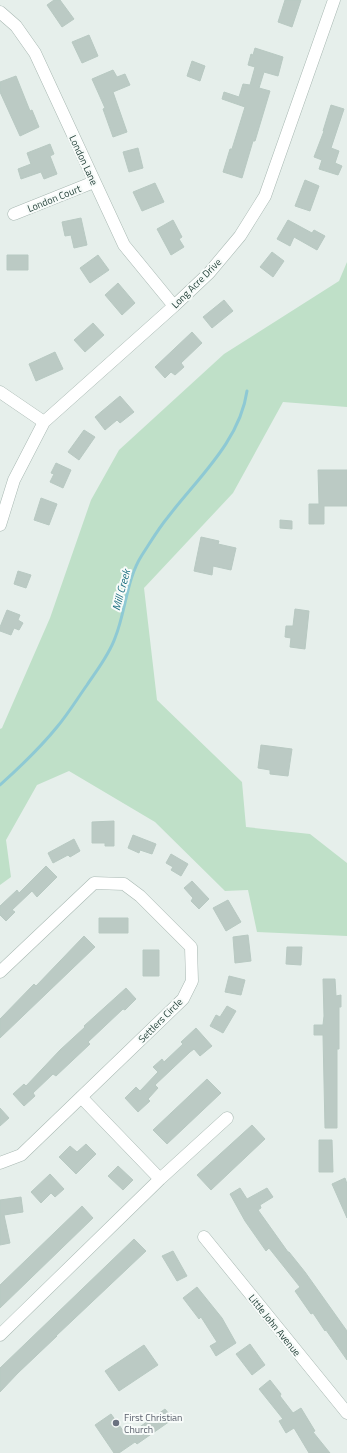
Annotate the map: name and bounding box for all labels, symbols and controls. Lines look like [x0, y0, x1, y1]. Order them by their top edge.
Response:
street label: London Lane [65, 133, 102, 188]
street label: London Court [25, 181, 84, 216]
street label: Long Acre Drive [168, 255, 225, 312]
water label: Mill Creek [108, 567, 134, 612]
street label: Settlers Circle [135, 995, 186, 1046]
street label: Little John Avenue [245, 1291, 304, 1360]
place label: First Christian Church [124, 1410, 182, 1437]
marker: First Christian Church [111, 1418, 121, 1428]

